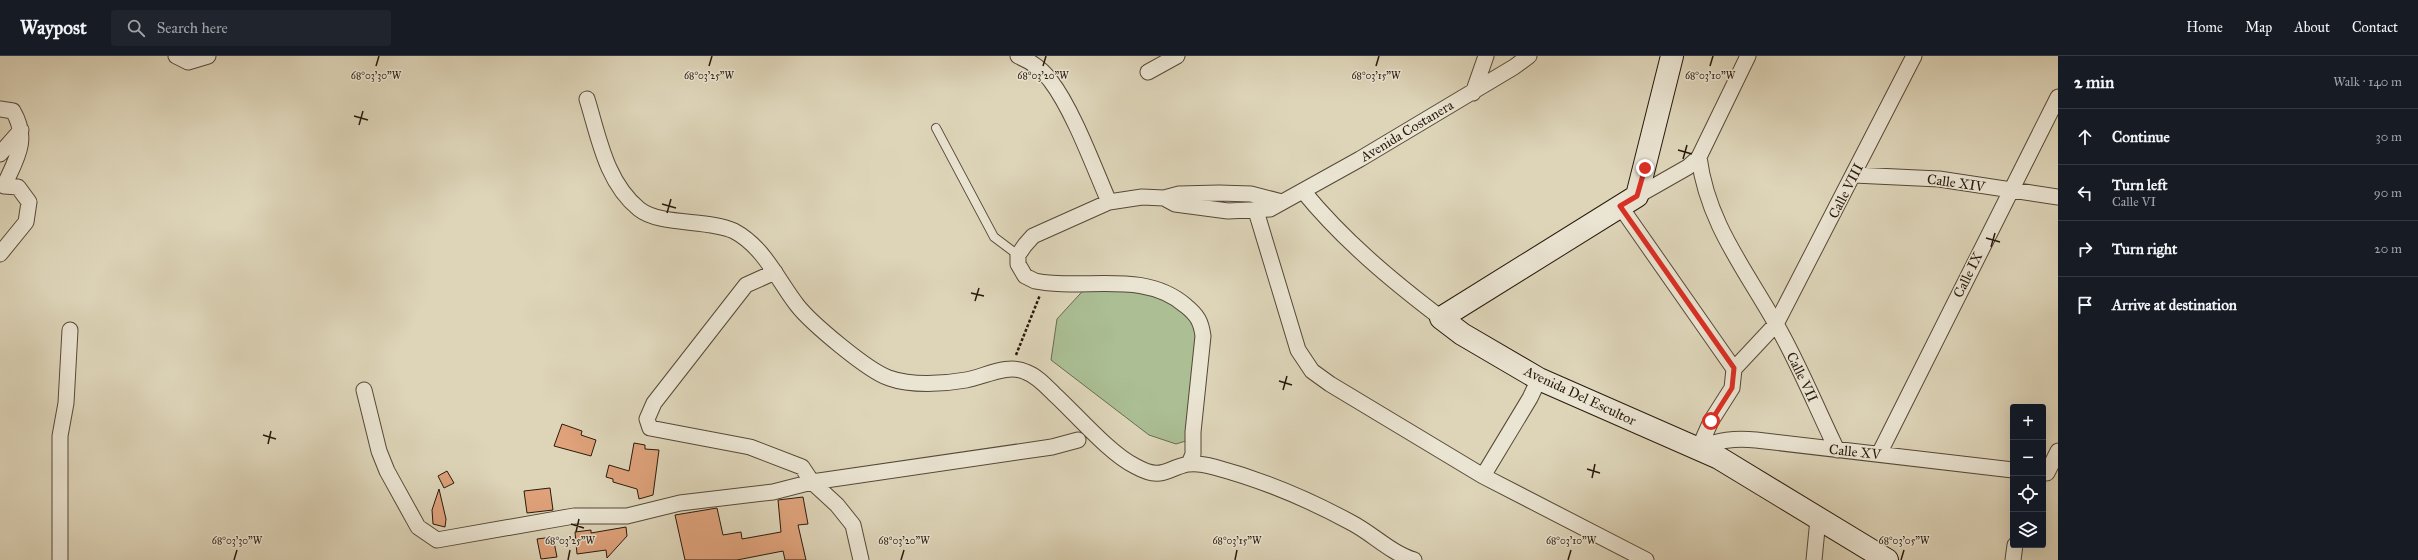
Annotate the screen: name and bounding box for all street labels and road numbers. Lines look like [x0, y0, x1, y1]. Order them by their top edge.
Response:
street label: Avenida Costanera [1356, 96, 1457, 166]
street label: Calle VIII [1825, 161, 1867, 221]
street label: Calle XIV [1926, 171, 1987, 196]
street label: Calle IX [1950, 249, 1986, 301]
street label: Calle VII [1783, 349, 1821, 405]
street label: Avenida Del Escultor [1520, 362, 1639, 430]
street label: Calle XV [1828, 441, 1883, 463]

